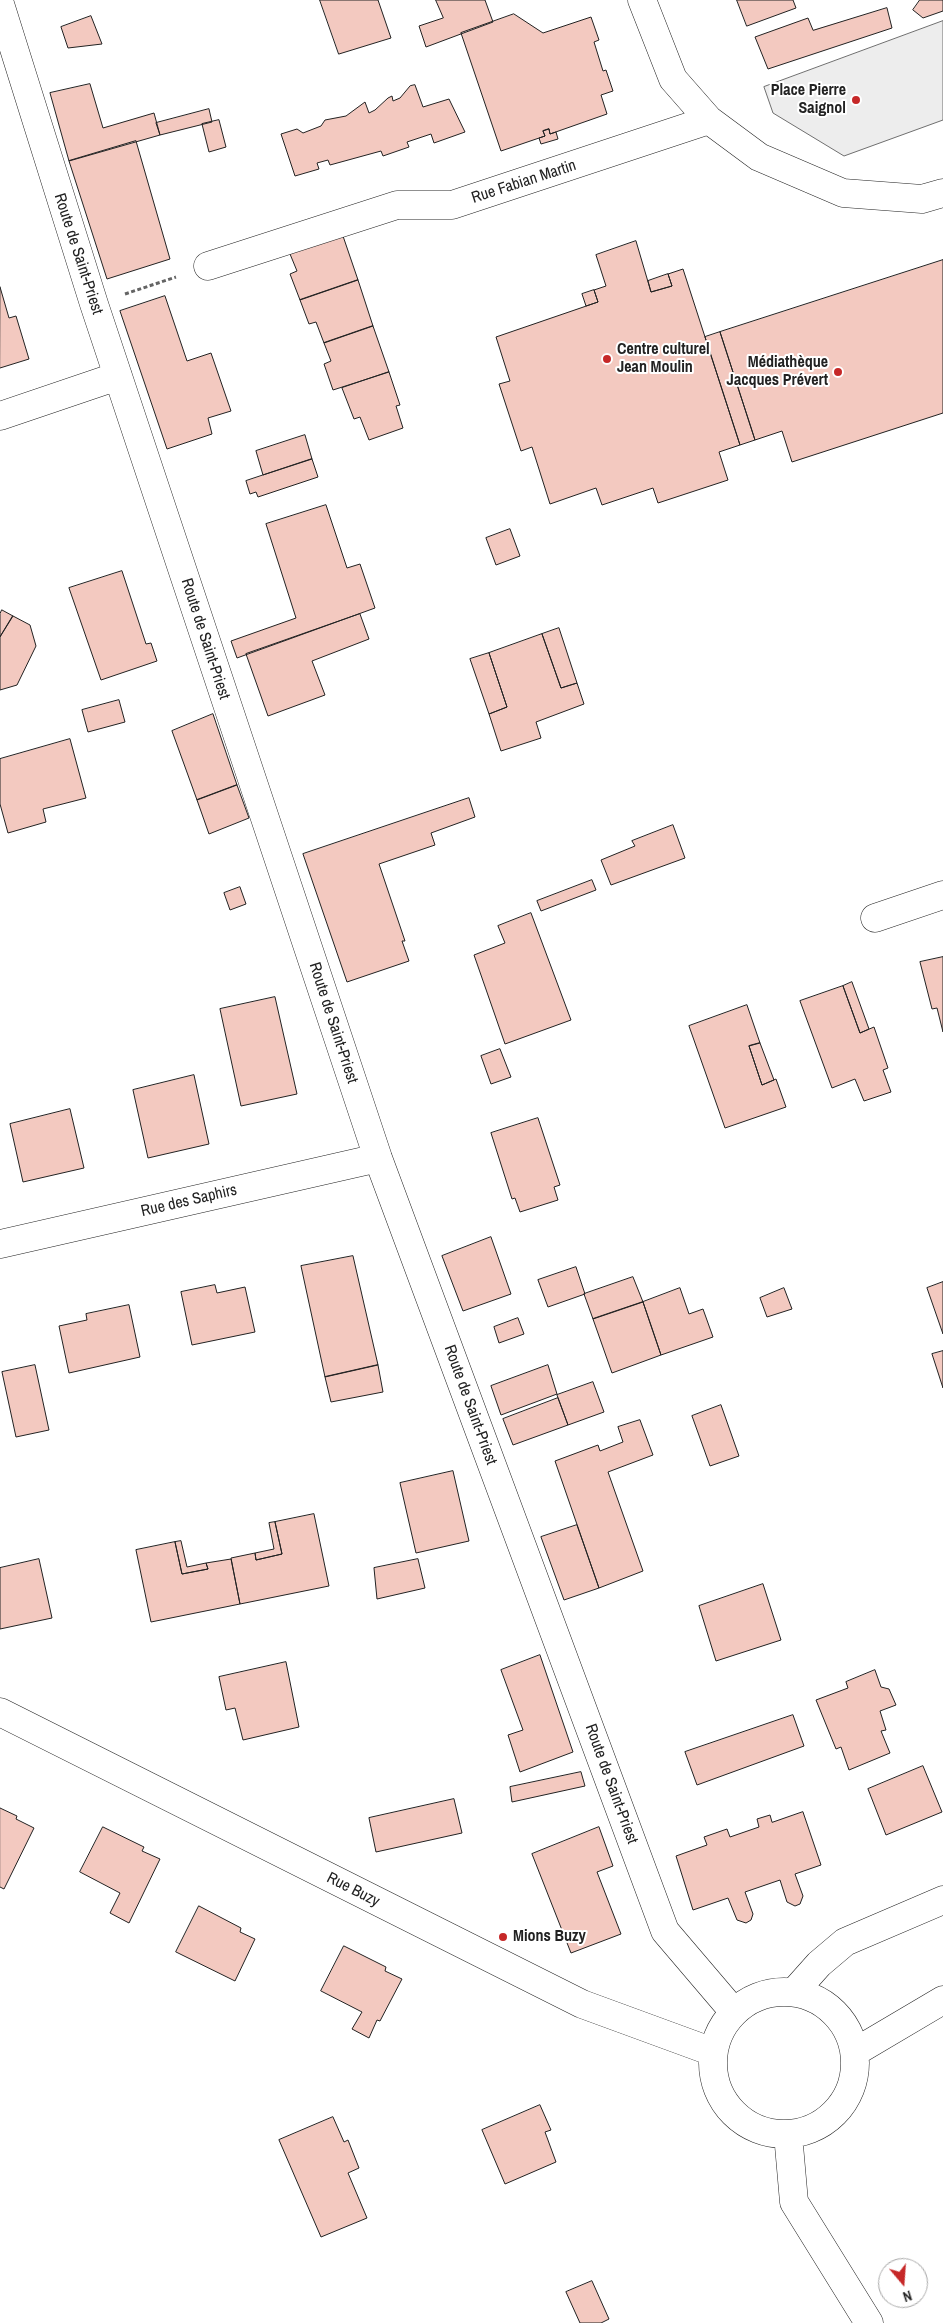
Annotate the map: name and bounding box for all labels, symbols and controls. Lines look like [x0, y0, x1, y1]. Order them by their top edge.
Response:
place label: Place Pierre Saignol [771, 81, 846, 119]
marker: Place Pierre Saignol [850, 94, 862, 106]
street label: Rue Fabian Martin [469, 156, 579, 208]
street label: Route de Saint-Priest [49, 191, 107, 317]
place label: Centre culturel Jean Moulin [617, 340, 710, 378]
marker: Centre culturel Jean Moulin [601, 353, 613, 365]
place label: Médiathèque Jacques Prévert [727, 353, 828, 391]
marker: Médiathèque Jacques Prévert [832, 366, 844, 378]
street label: Route de Saint-Priest [176, 576, 234, 702]
street label: Route de Saint-Priest [304, 960, 362, 1086]
street label: Rue des Saphirs [139, 1181, 239, 1221]
street label: Route de Saint-Priest [439, 1342, 501, 1468]
street label: Route de Saint-Priest [580, 1721, 642, 1847]
street label: Rue Buzy [323, 1869, 383, 1911]
place label: Mions Buzy [513, 1927, 586, 1947]
marker: Mions Buzy [497, 1931, 509, 1943]
north arrow [878, 2258, 928, 2308]
text: N [901, 2286, 914, 2306]

